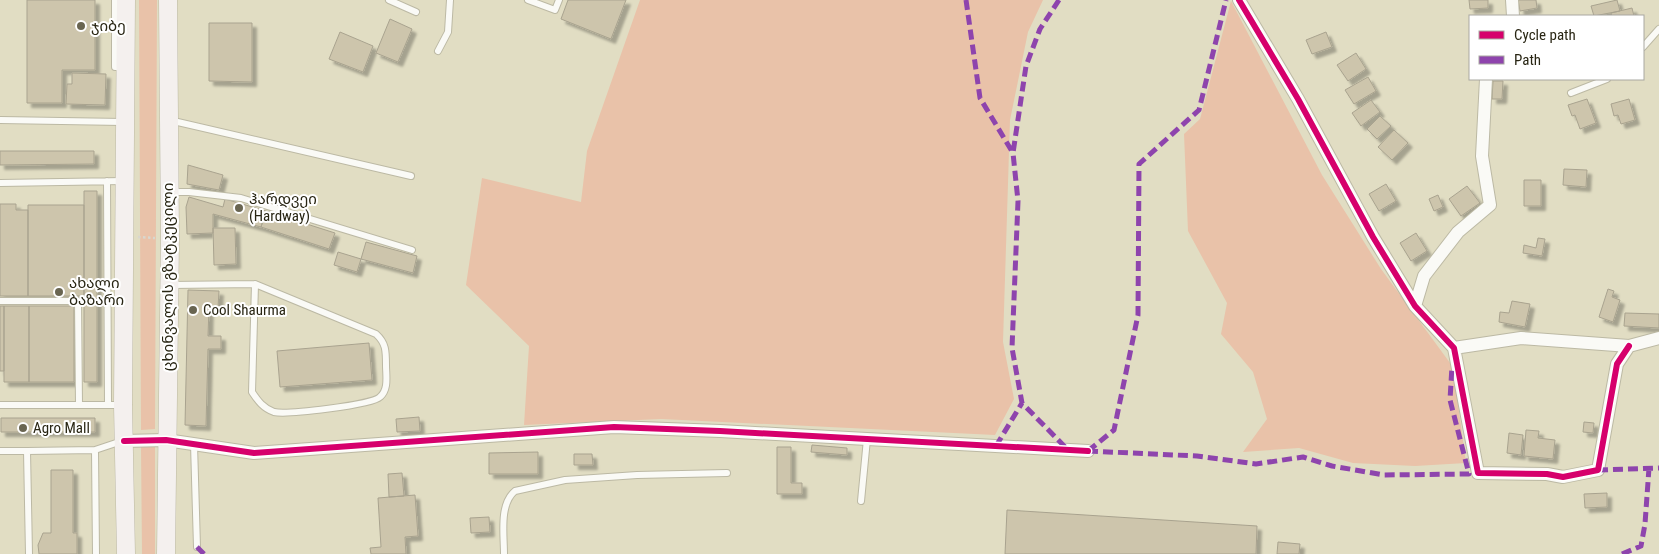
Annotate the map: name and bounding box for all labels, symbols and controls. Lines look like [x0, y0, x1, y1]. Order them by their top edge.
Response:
legend [1469, 15, 1644, 80]
place label: ჯიბე [91, 17, 126, 35]
marker: ჯიბე [75, 20, 87, 32]
text: Cycle path [1514, 26, 1576, 44]
text: Path [1514, 51, 1541, 69]
street label: ცხინვალის გზატკეცილი [159, 183, 177, 371]
place label: ჰარდვეი (Hardway) [249, 190, 317, 225]
marker: ჰარდვეი (Hardway) [233, 202, 245, 214]
place label: ახალი ბაზარი [69, 274, 124, 309]
marker: ახალი ბაზარი [53, 286, 65, 298]
place label: Cool Shaurma [203, 301, 286, 319]
marker: Cool Shaurma [187, 304, 199, 316]
place label: Agro Mall [33, 419, 90, 437]
marker: Agro Mall [17, 422, 29, 434]

